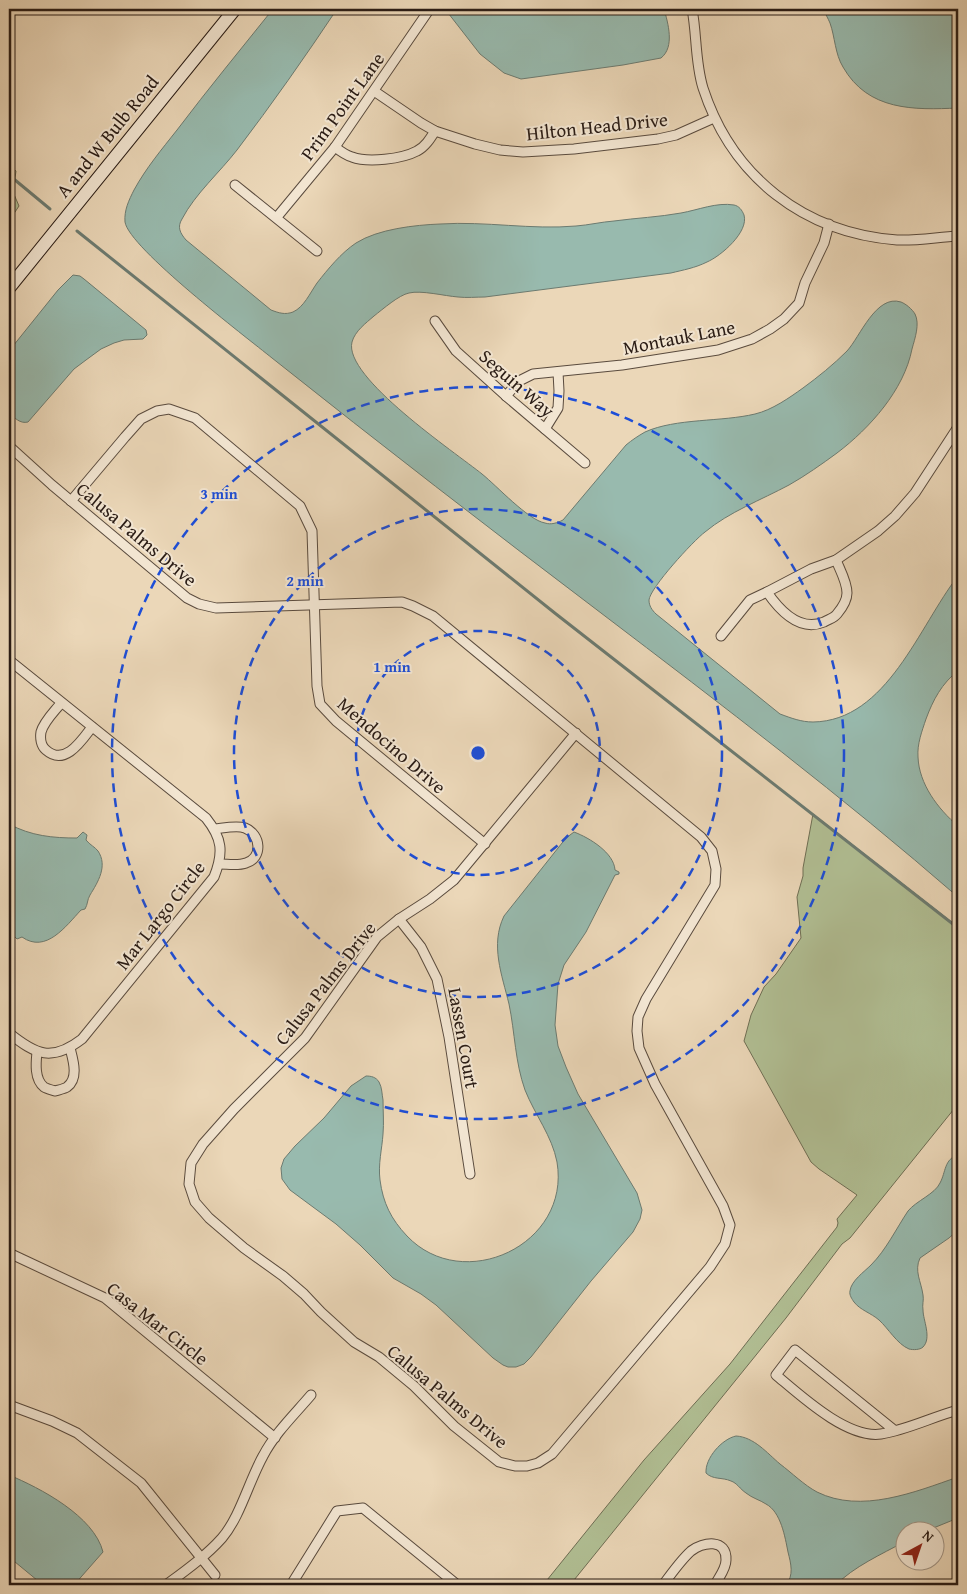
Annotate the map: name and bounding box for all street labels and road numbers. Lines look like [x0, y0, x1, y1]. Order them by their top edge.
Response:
street label: Prim Point Lane [293, 46, 391, 166]
street label: A and W Bulb Road [49, 68, 166, 203]
street label: Hilton Head Drive [525, 105, 669, 147]
street label: Montauk Lane [621, 312, 737, 362]
street label: Seguin Way [473, 342, 561, 424]
street label: Calusa Palms Drive [71, 475, 204, 593]
street label: Mendocino Drive [332, 690, 453, 800]
street label: Mar Largo Circle [108, 854, 212, 975]
street label: Calusa Palms Drive [268, 915, 382, 1051]
street label: Lassen Court [441, 985, 487, 1091]
street label: Casa Mar Circle [101, 1274, 215, 1372]
street label: Calusa Palms Drive [382, 1337, 515, 1455]

